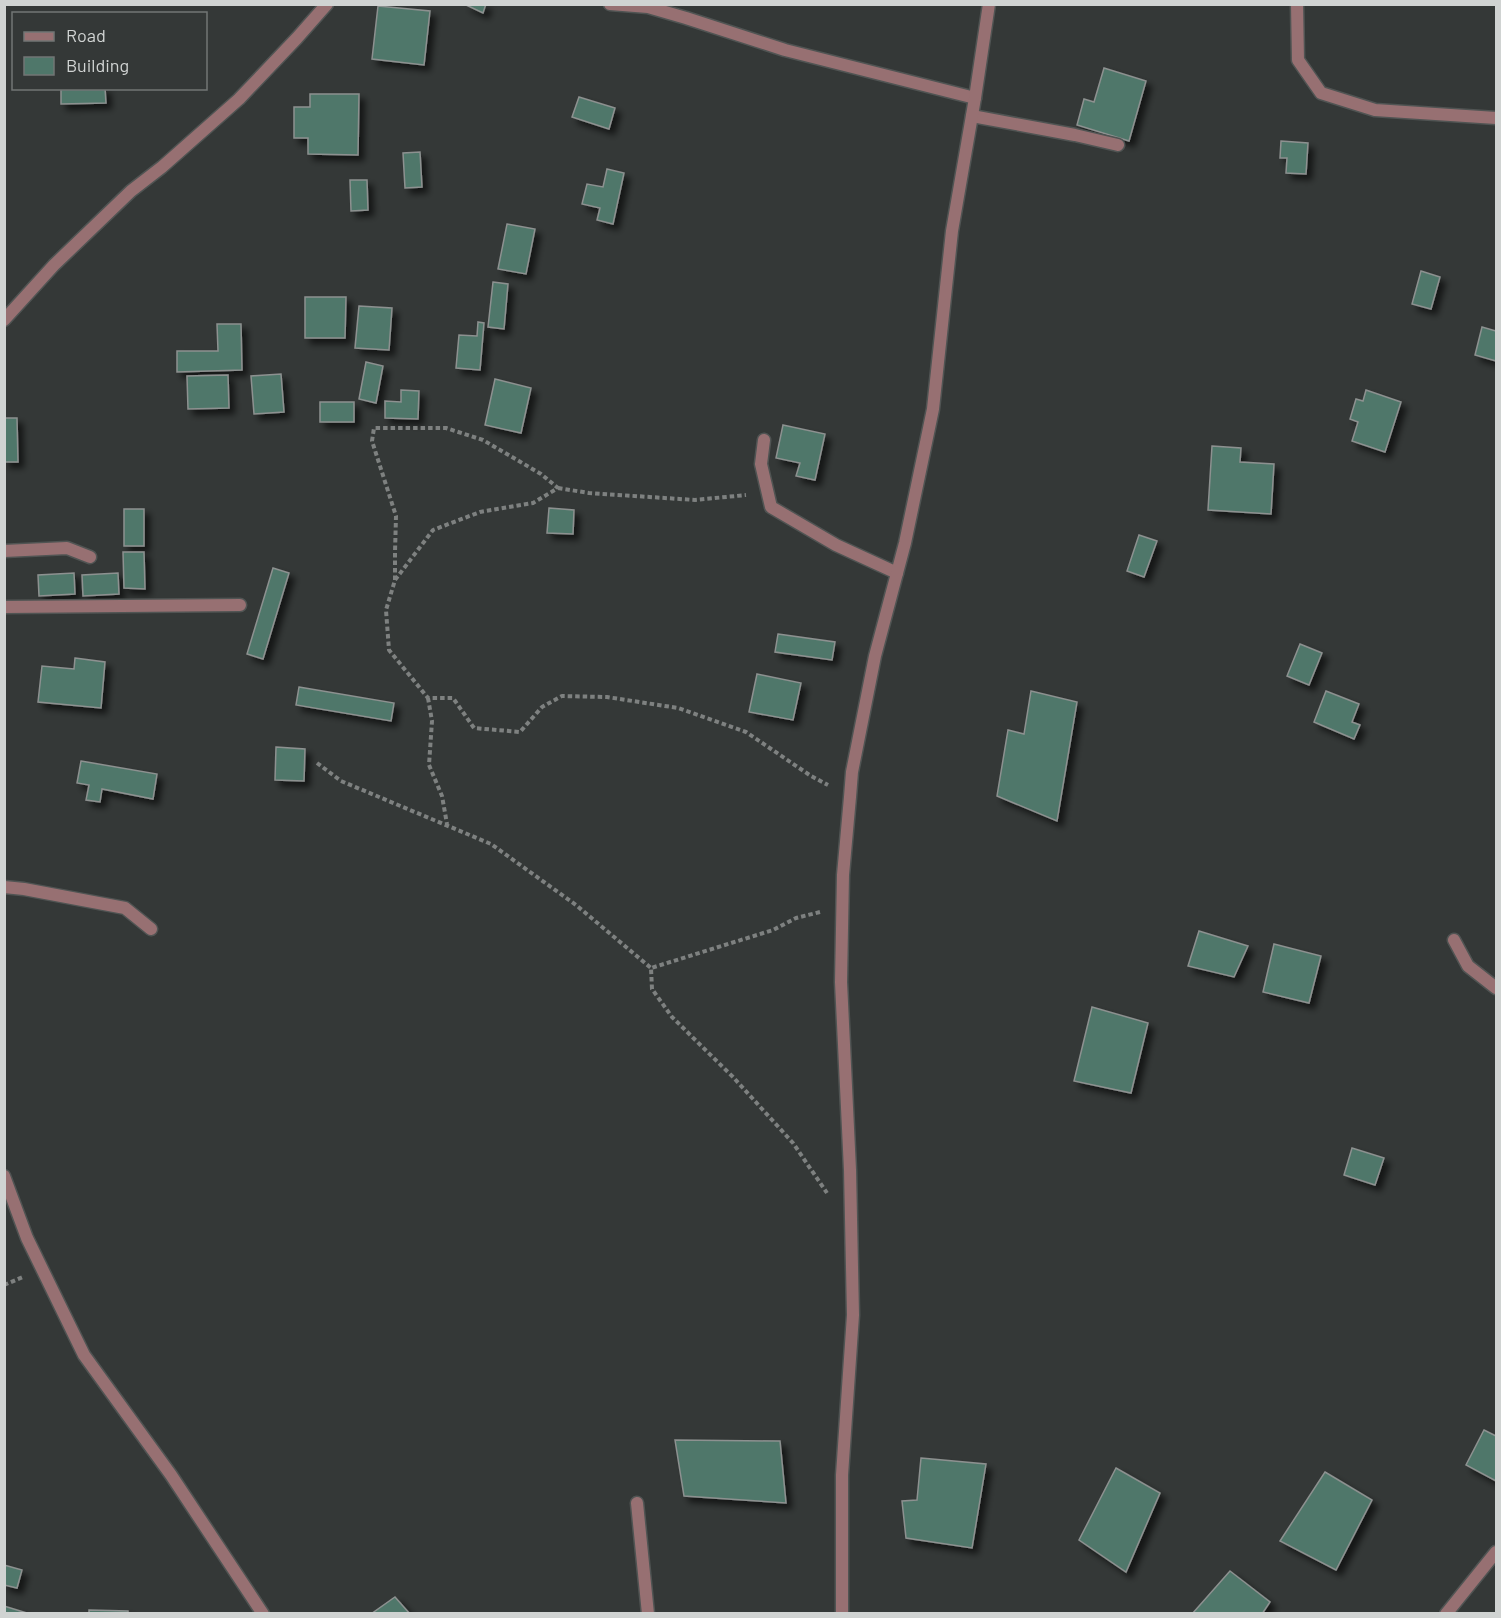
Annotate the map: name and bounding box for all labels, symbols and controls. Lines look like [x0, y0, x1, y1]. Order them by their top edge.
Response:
legend [12, 12, 207, 90]
text: Road [66, 24, 106, 46]
text: Building [66, 54, 129, 76]

